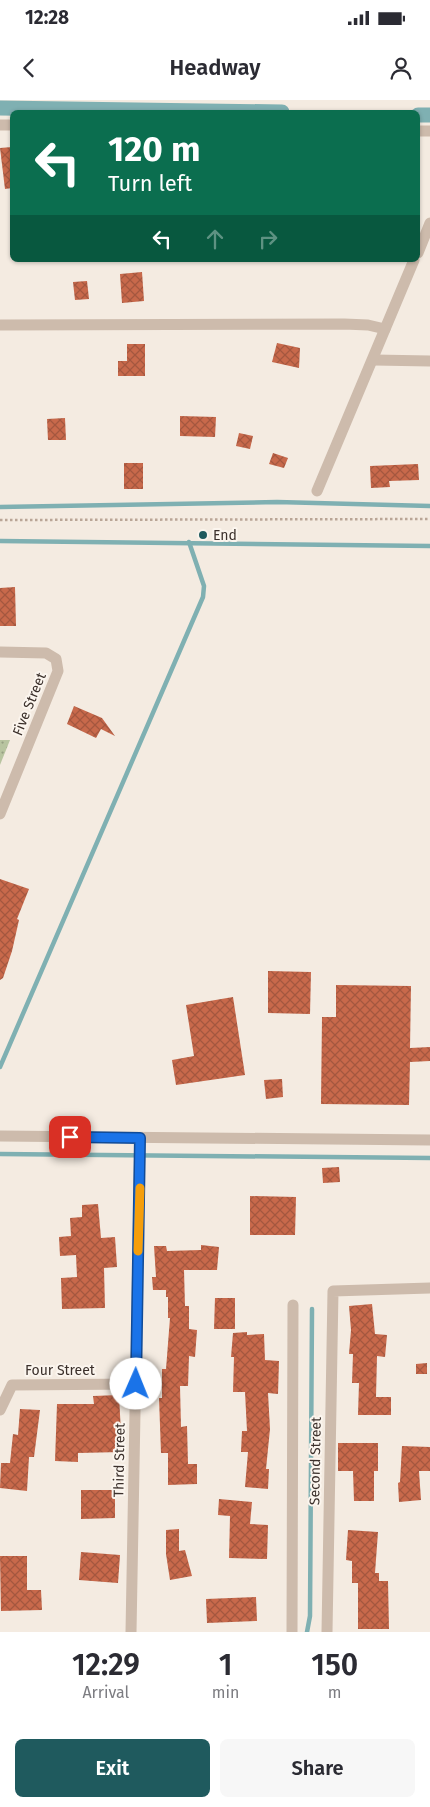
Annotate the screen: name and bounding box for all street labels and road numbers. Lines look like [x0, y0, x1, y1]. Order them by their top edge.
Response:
street label: Five Street [9, 669, 50, 738]
street label: Four Street [25, 1362, 96, 1379]
street label: Second Street [306, 1416, 325, 1505]
street label: Third Street [110, 1422, 129, 1497]

